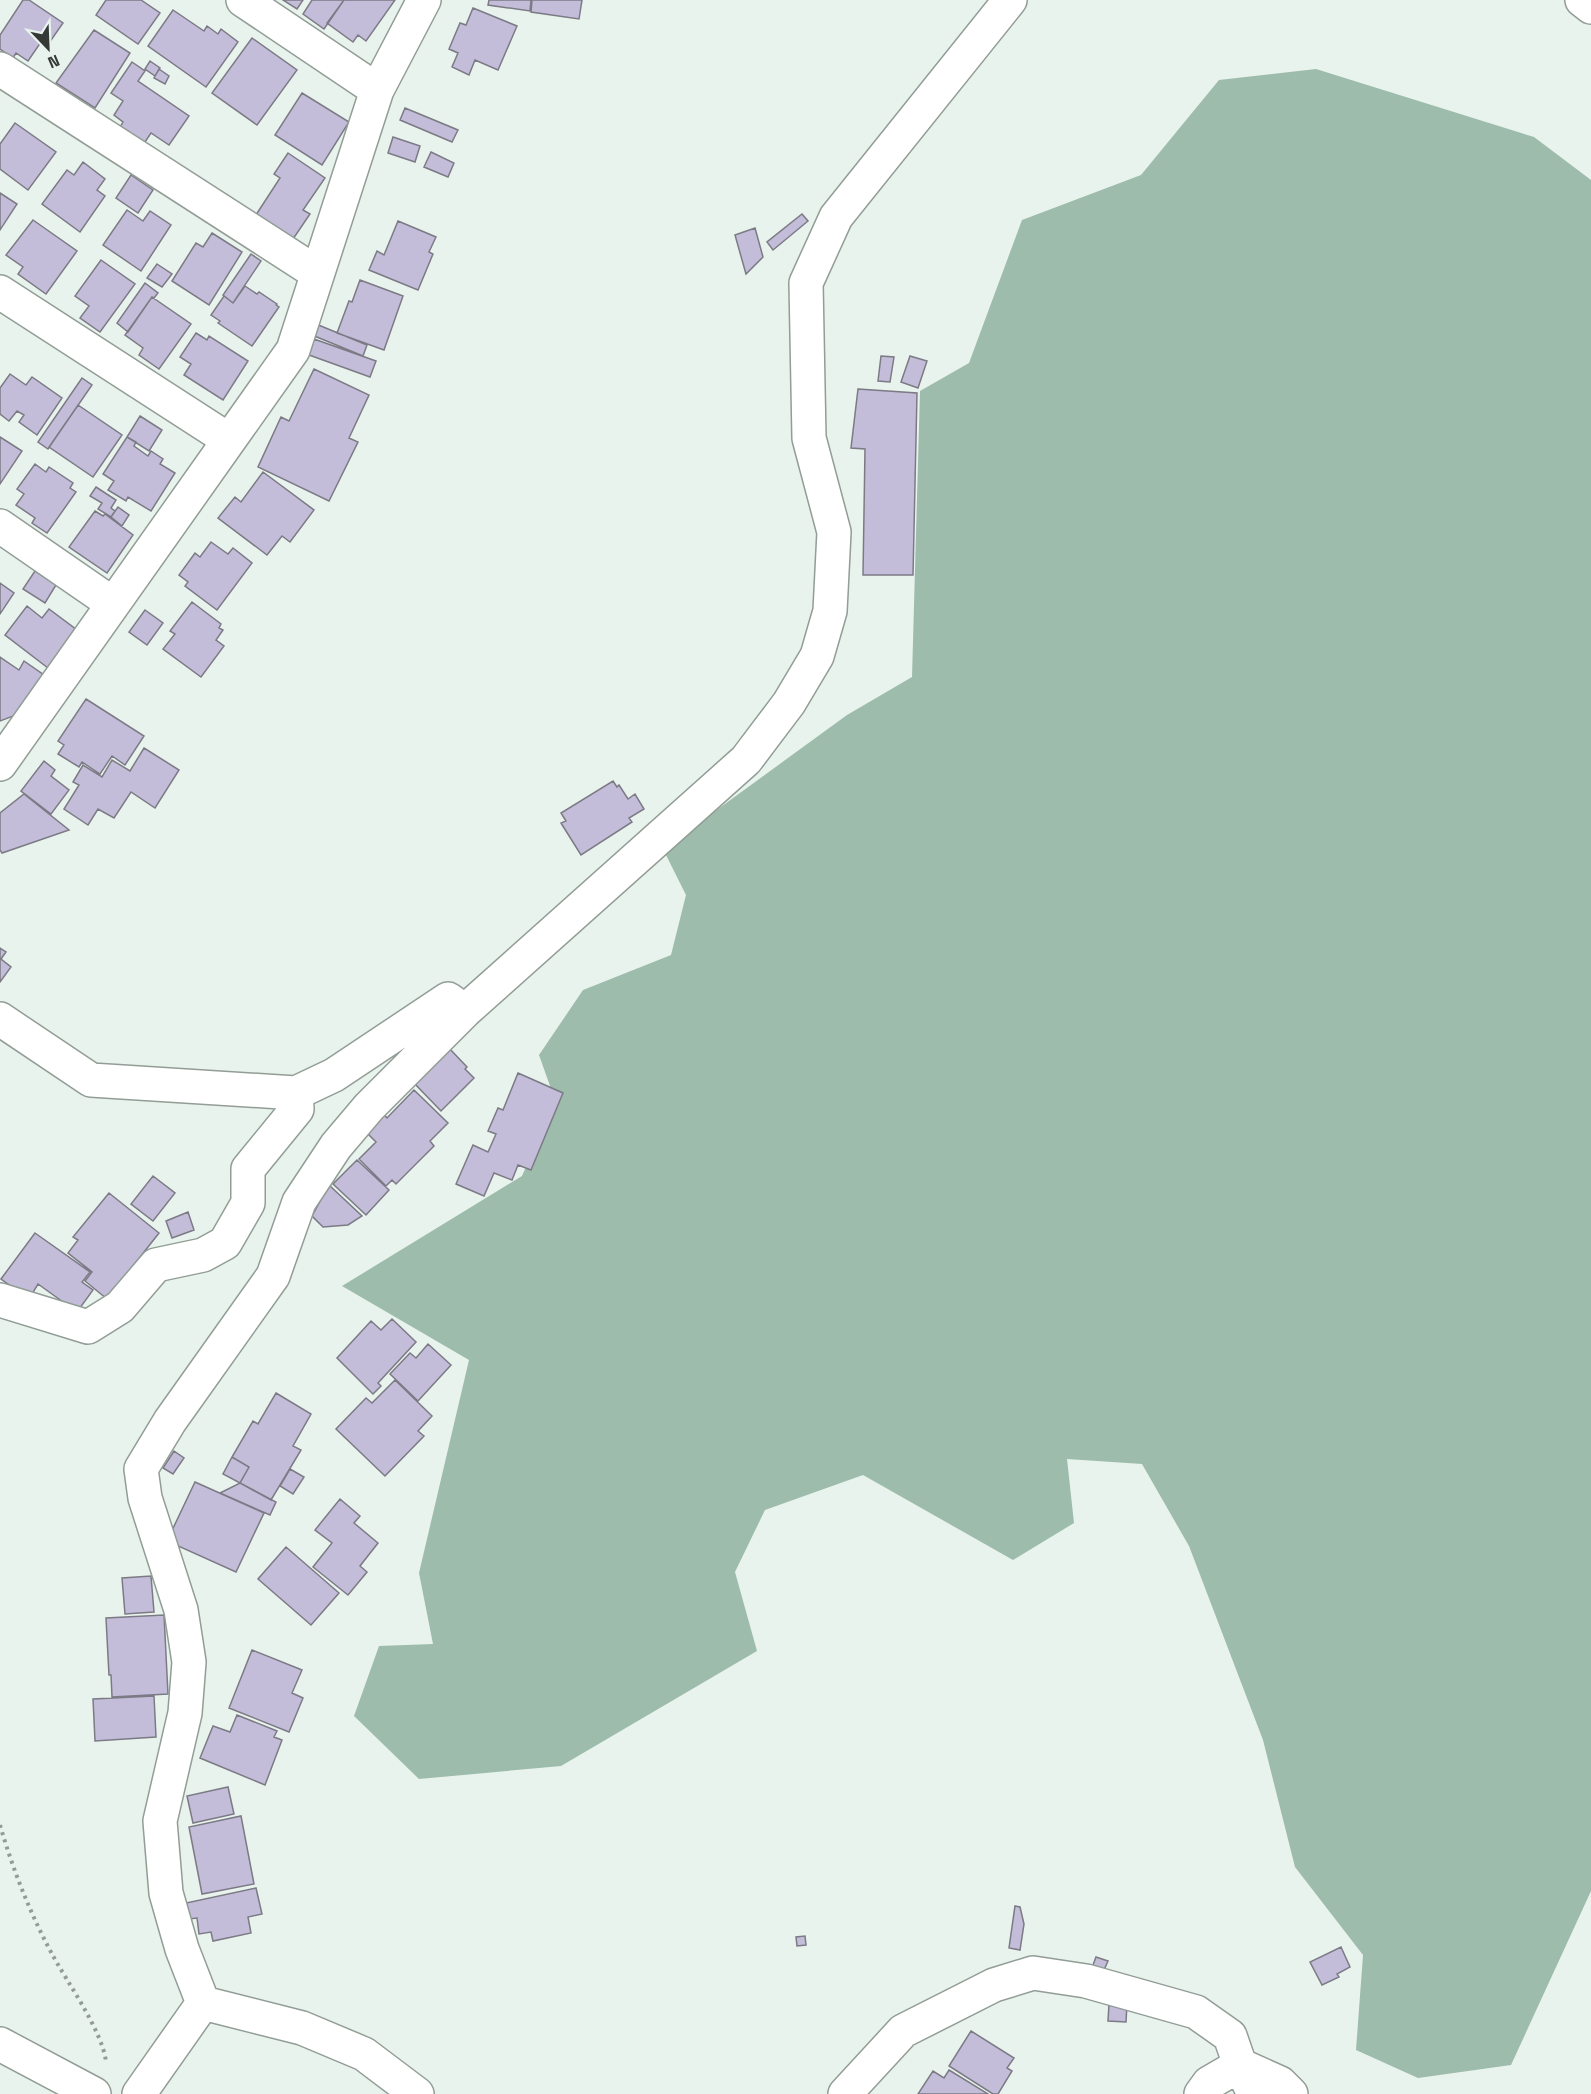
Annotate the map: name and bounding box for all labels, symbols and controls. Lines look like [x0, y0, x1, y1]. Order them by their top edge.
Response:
north arrow [18, 18, 78, 78]
text: N [45, 50, 63, 73]

